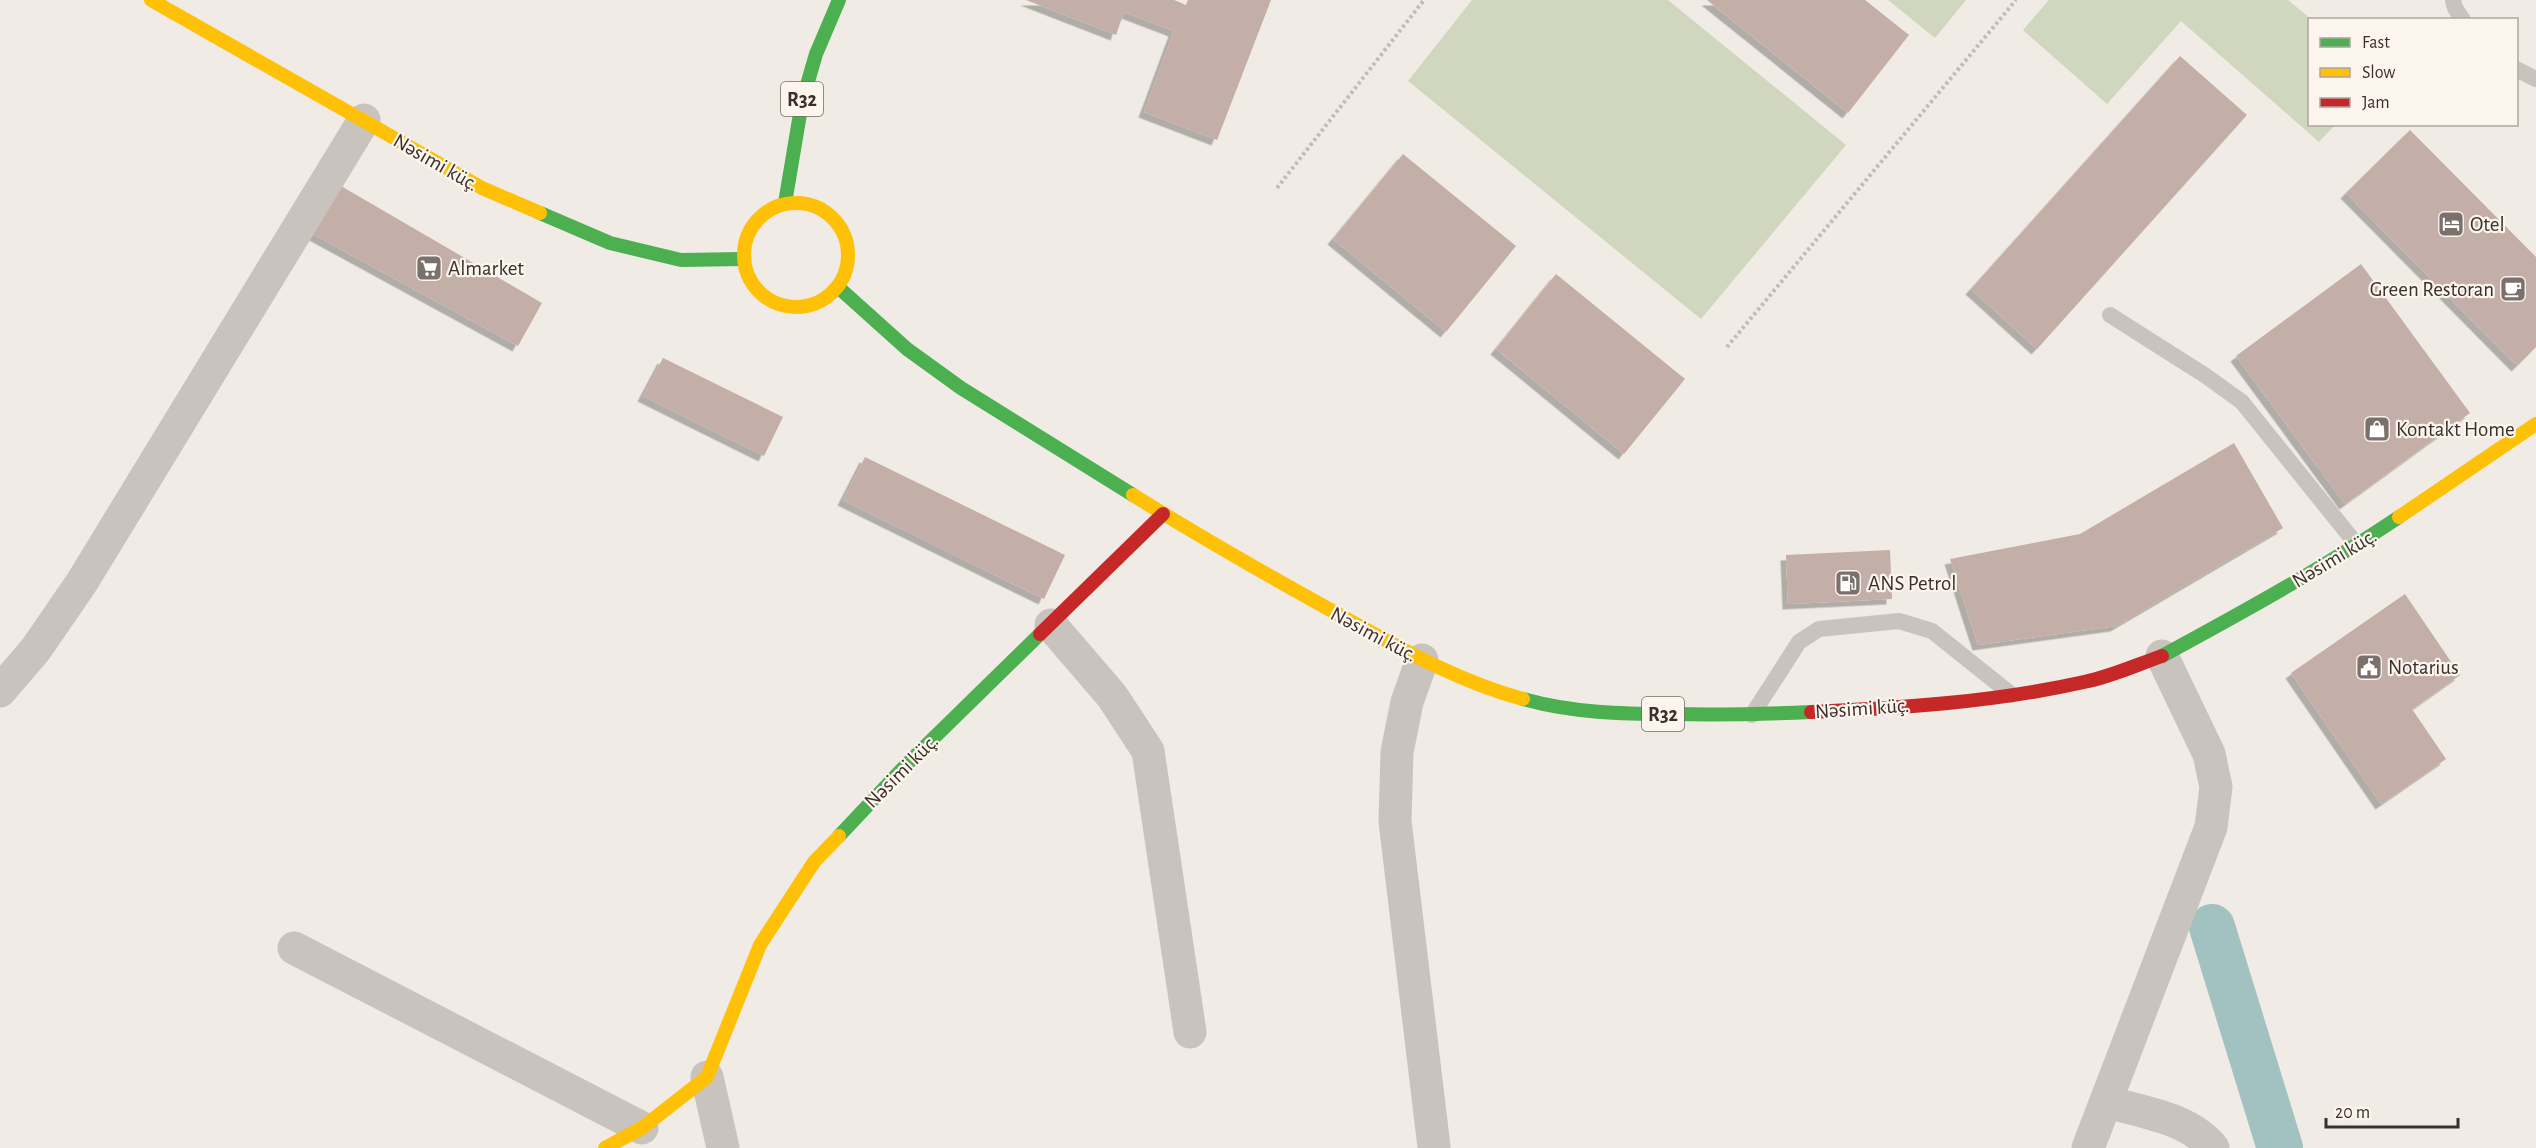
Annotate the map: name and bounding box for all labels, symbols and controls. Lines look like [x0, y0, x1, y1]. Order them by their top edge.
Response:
legend [2308, 18, 2518, 126]
text: Fast [2362, 34, 2390, 52]
text: Slow [2362, 64, 2395, 82]
road number: R32 [781, 82, 823, 116]
text: Jam [2362, 94, 2390, 112]
street label: Nəsimi küç. [390, 130, 482, 195]
hotel icon: Otel [2436, 209, 2466, 239]
place label: Otel [2470, 214, 2505, 235]
supermarket icon: Almarket [414, 253, 444, 283]
place label: Almarket [448, 258, 524, 279]
cafe icon: Green Restoran [2498, 274, 2528, 304]
place label: Green Restoran [2370, 279, 2494, 300]
shop icon: Kontakt Home [2362, 414, 2392, 444]
place label: Kontakt Home [2396, 419, 2515, 440]
street label: Nəsimi küç. [2288, 525, 2380, 592]
fuel station icon: ANS Petrol [1833, 568, 1863, 598]
place label: ANS Petrol [1868, 573, 1957, 594]
street label: Nəsimi küç. [1327, 603, 1420, 666]
public building icon: Notarius [2354, 652, 2384, 682]
place label: Notarius [2388, 657, 2459, 678]
street label: Nəsimi küç. [1814, 695, 1910, 722]
road number: R32 [1642, 697, 1684, 731]
street label: Nəsimi küç. [861, 731, 942, 812]
scale bar [2326, 1091, 2458, 1129]
text: 20 m [2335, 1104, 2370, 1122]

